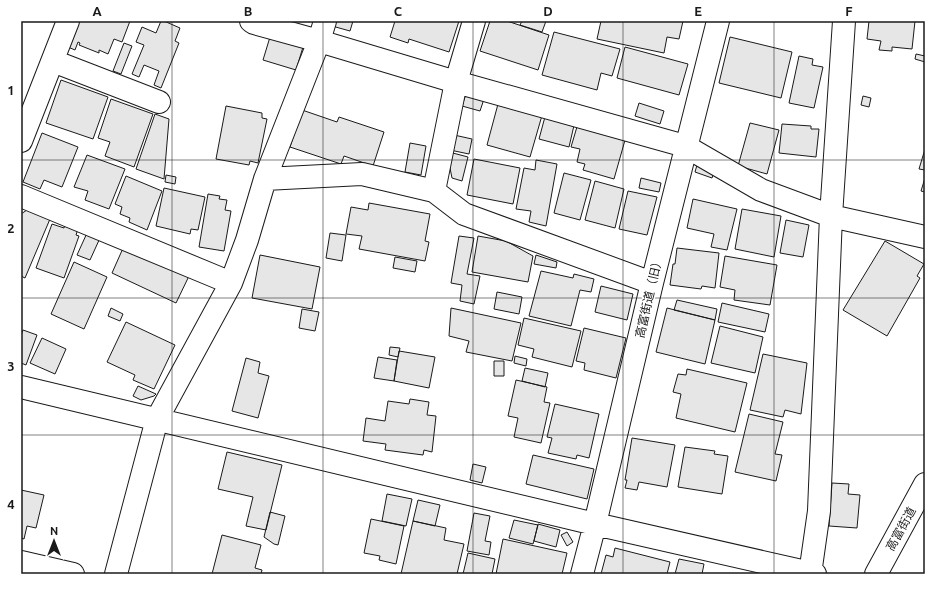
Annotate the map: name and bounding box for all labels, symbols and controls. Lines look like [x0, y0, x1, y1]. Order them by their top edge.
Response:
text: A [92, 4, 102, 18]
text: B [244, 4, 253, 18]
text: C [394, 4, 403, 18]
text: D [543, 4, 553, 18]
text: E [694, 4, 702, 18]
text: F [845, 4, 853, 18]
text: 1 [7, 83, 15, 97]
text: 2 [7, 221, 15, 235]
street label: 高富街道（旧） [633, 254, 664, 339]
text: 3 [7, 359, 15, 373]
text: 4 [7, 497, 15, 511]
street label: 高富街道 [883, 505, 918, 553]
north arrow [34, 521, 74, 561]
text: N [50, 525, 58, 537]

